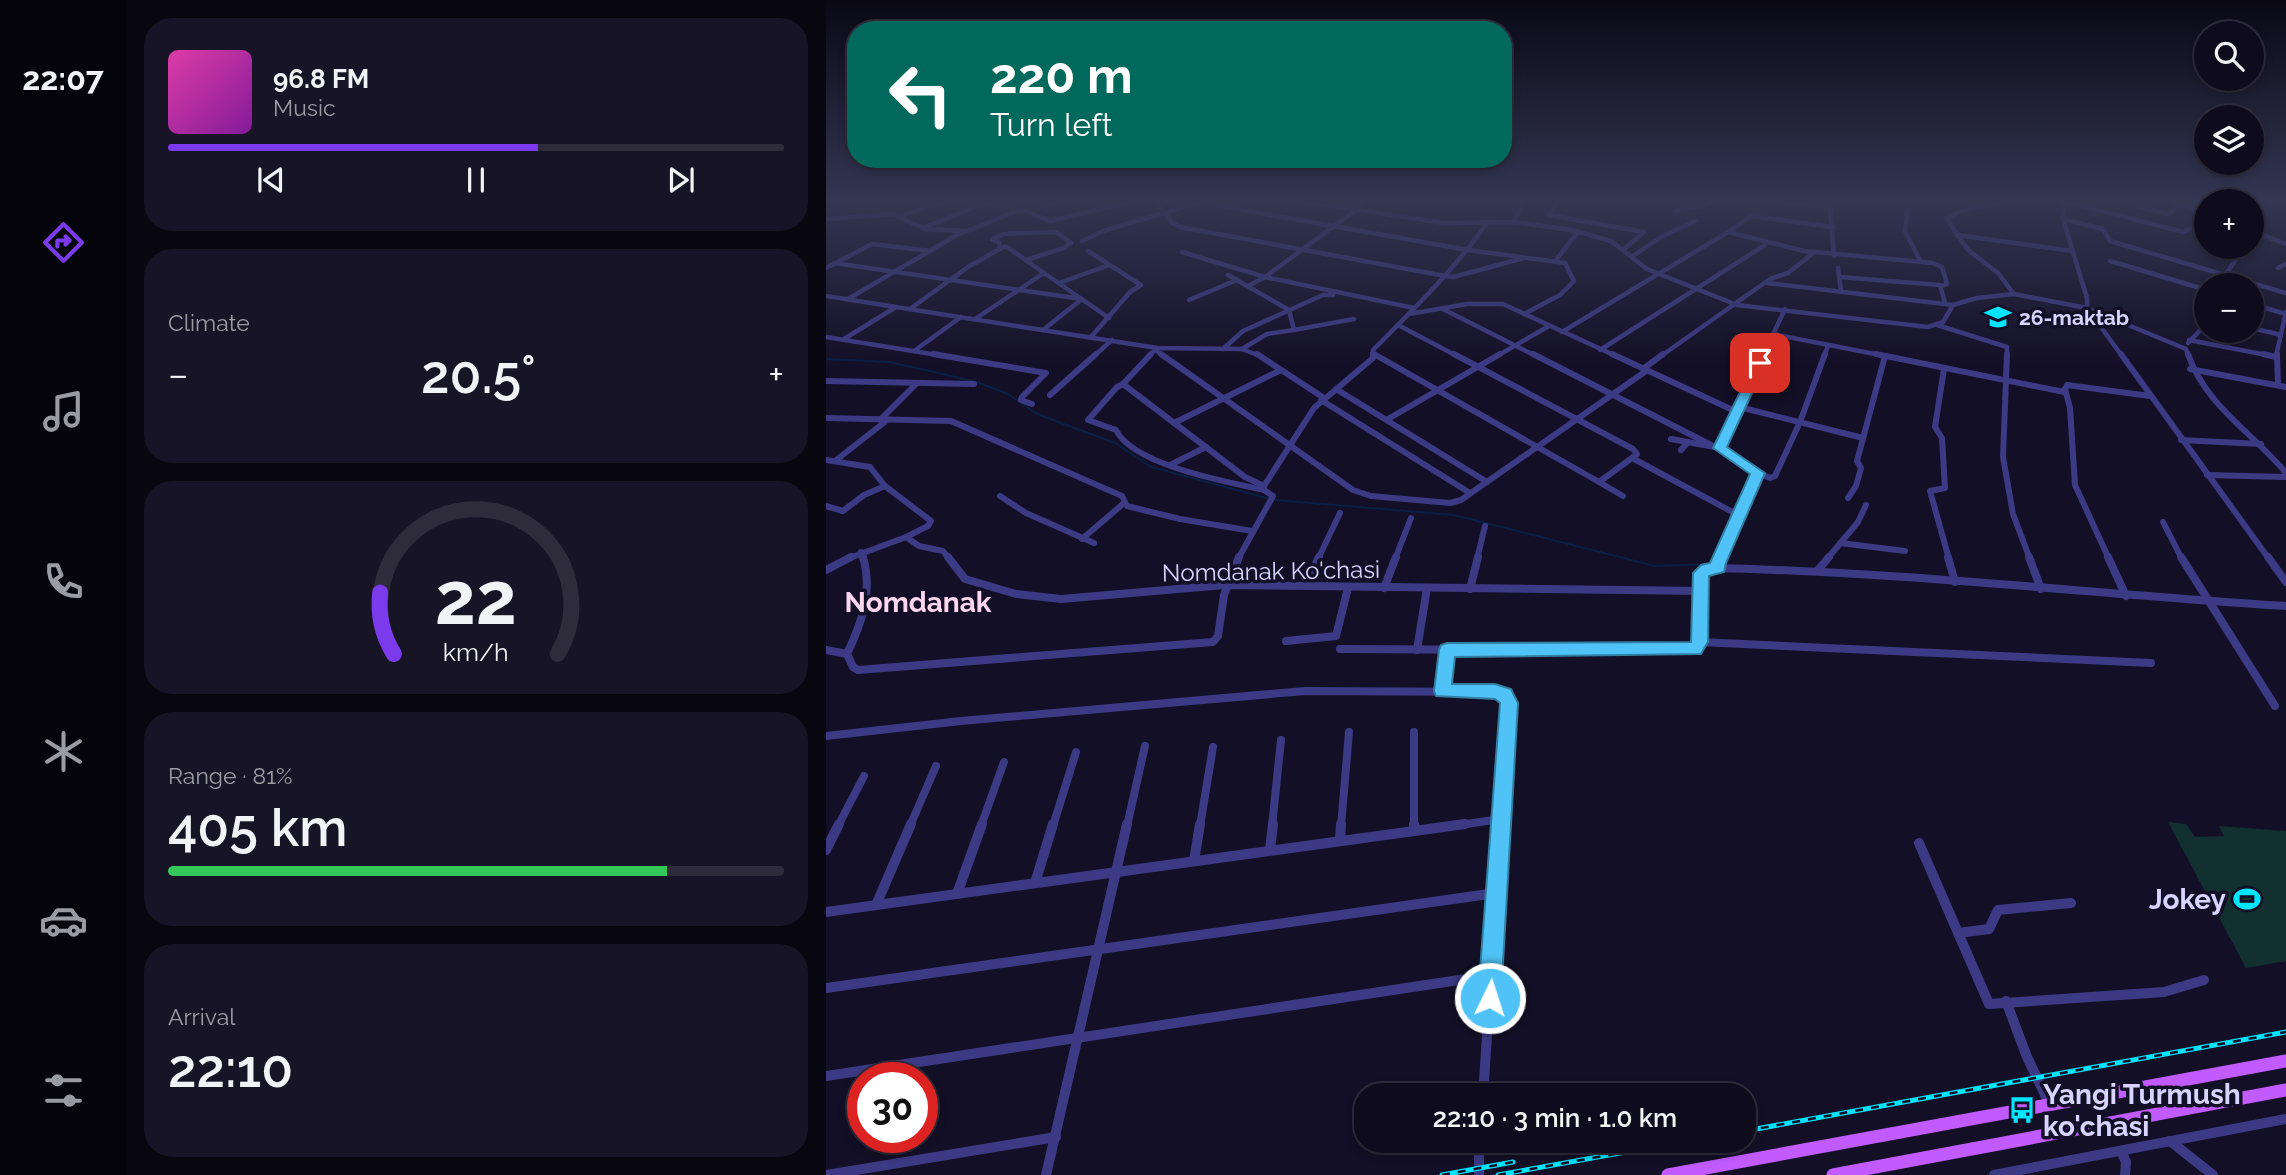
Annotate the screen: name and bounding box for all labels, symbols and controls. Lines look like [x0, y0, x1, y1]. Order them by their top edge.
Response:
map controls [2194, 21, 2264, 343]
button: search [2194, 21, 2264, 91]
text: 220 m [990, 47, 1133, 104]
icon: left [875, 49, 966, 140]
text: 22:07 [22, 60, 104, 97]
text: 96.8 FM [273, 64, 369, 94]
text: Music [273, 94, 336, 121]
button: layers [2194, 105, 2264, 175]
text: Turn left [990, 106, 1112, 143]
icon: previous [252, 161, 290, 199]
icon: pause [457, 161, 495, 199]
icon: next [662, 161, 700, 199]
button: + [2194, 189, 2264, 259]
icon: directions [39, 218, 88, 267]
button: − [2194, 273, 2264, 343]
school or university icon: 26-maktab [1983, 302, 2013, 332]
place label: 26-maktab [2019, 305, 2129, 330]
text: Climate [168, 309, 250, 336]
pin [1730, 333, 1790, 393]
text: 20.5° [421, 344, 536, 405]
icon: arrive [1741, 344, 1779, 382]
text: − [168, 352, 188, 397]
text: + [768, 352, 784, 397]
icon: music [39, 387, 88, 436]
street label: Nomdanak Ko'chasi [1162, 555, 1380, 587]
text: 22 [435, 556, 517, 641]
icon: phone [39, 557, 88, 606]
district label: Nomdanak [845, 586, 992, 619]
text: km/h [443, 636, 509, 666]
icon: climate [39, 727, 88, 776]
text: Range · 81% [168, 762, 292, 789]
text: 405 km [168, 797, 347, 858]
place label: Jokey [2149, 883, 2227, 916]
sports icon: Jokey [2232, 884, 2262, 914]
icon: car [39, 896, 88, 945]
position arrow [1453, 961, 1527, 1035]
text: Arrival [168, 1003, 235, 1030]
text: 22:10 [168, 1038, 293, 1099]
speed limit sign: 30 [847, 1062, 938, 1153]
icon: filters [39, 1066, 88, 1115]
place label: Yangi Turmush ko'chasi [2043, 1078, 2241, 1143]
bus stop icon: Yangi Turmush ko'chasi [2007, 1095, 2037, 1125]
text: 22:10 · 3 min · 1.0 km [1433, 1103, 1677, 1133]

